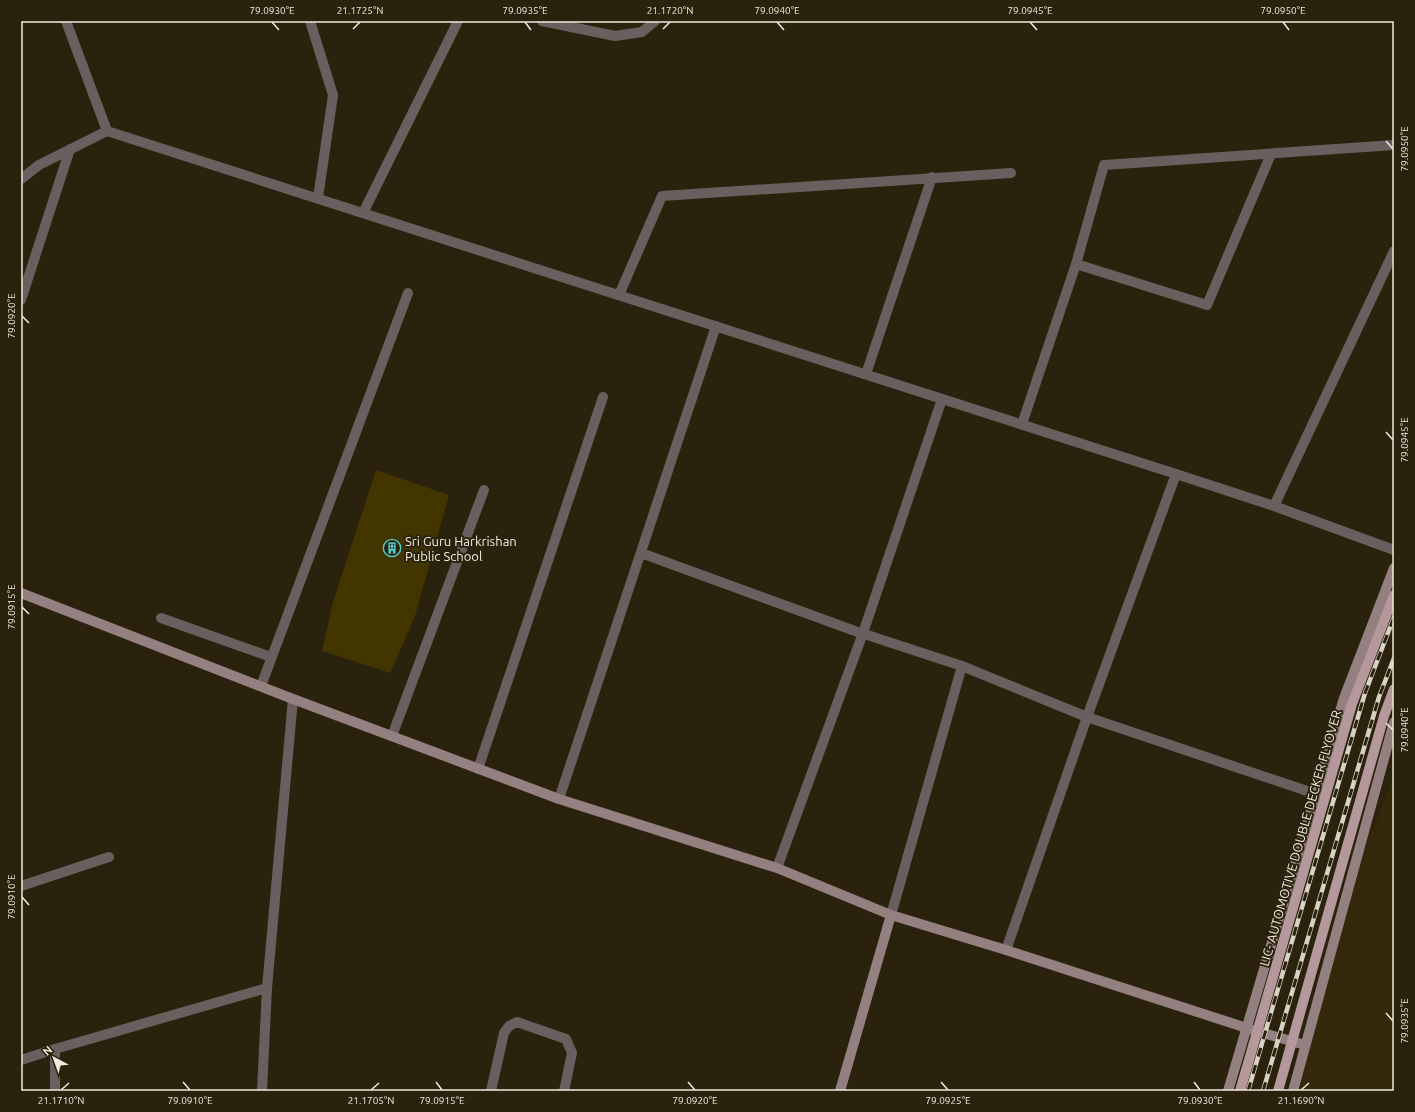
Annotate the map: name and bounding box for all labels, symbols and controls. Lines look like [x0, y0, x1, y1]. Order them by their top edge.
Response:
text: 79.0930°E [249, 5, 295, 16]
text: 21.1725°N [337, 5, 383, 16]
text: 79.0935°E [502, 5, 548, 16]
text: 21.1720°N [647, 5, 693, 16]
text: 79.0940°E [754, 5, 800, 16]
text: 79.0945°E [1007, 5, 1053, 16]
text: 79.0950°E [1260, 5, 1306, 16]
text: 79.0950°E [1399, 126, 1410, 172]
text: 79.0920°E [6, 293, 17, 339]
text: 79.0945°E [1399, 417, 1410, 463]
place label: Sri Guru Harkrishan Public School [405, 534, 517, 563]
building icon: Sri Guru Harkrishan Public School [382, 538, 402, 558]
text: 79.0915°E [6, 584, 17, 630]
text: 79.0940°E [1399, 707, 1410, 753]
street label: LIC- AUTOMOTIVE DOUBLE DECKER FLYOVER [1257, 708, 1343, 968]
text: 79.0910°E [6, 874, 17, 920]
text: 79.0935°E [1399, 998, 1410, 1044]
north arrow [34, 1038, 74, 1078]
text: N [40, 1043, 54, 1058]
text: 21.1710°N [38, 1095, 84, 1106]
text: 79.0910°E [167, 1095, 213, 1106]
text: 21.1705°N [348, 1095, 394, 1106]
text: 79.0915°E [419, 1095, 465, 1106]
text: 79.0920°E [672, 1095, 718, 1106]
text: 79.0925°E [925, 1095, 971, 1106]
text: 79.0930°E [1177, 1095, 1223, 1106]
text: 21.1690°N [1278, 1095, 1324, 1106]

